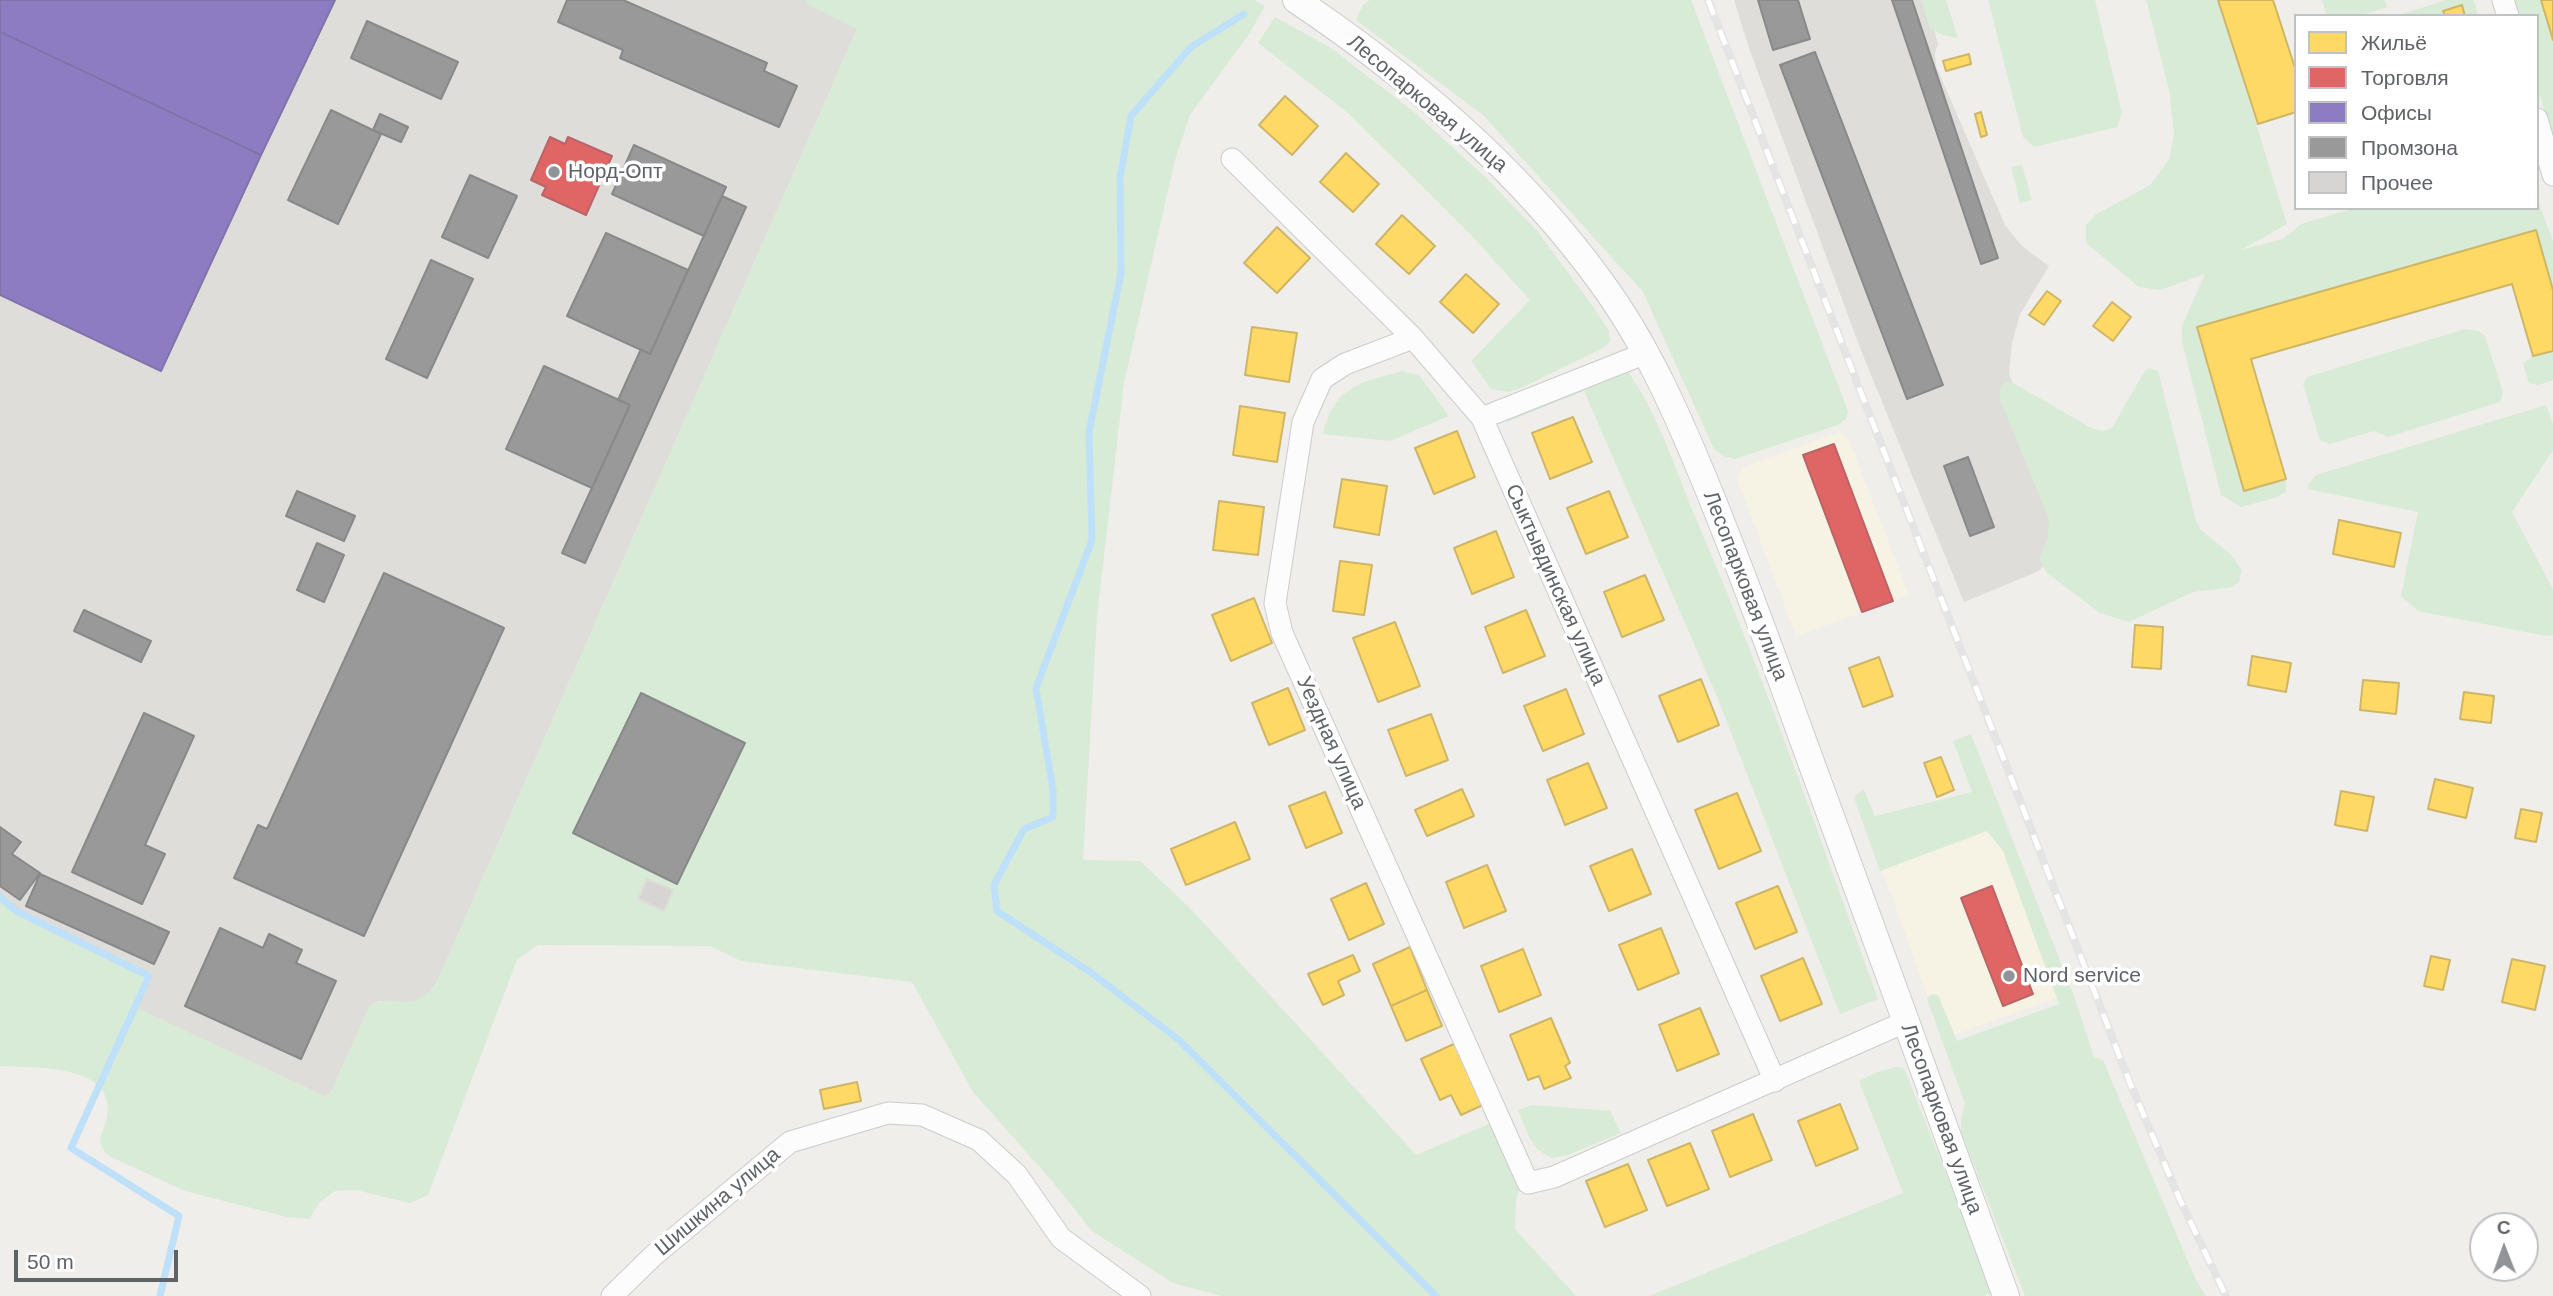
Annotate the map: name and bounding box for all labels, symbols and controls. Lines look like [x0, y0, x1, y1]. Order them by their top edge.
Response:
legend [2294, 14, 2539, 210]
street label: Лесопарковая улица [1342, 30, 1512, 178]
text: Жильё [2361, 31, 2427, 54]
text: Торговля [2361, 66, 2449, 89]
text: Офисы [2361, 101, 2432, 124]
text: Промзона [2361, 136, 2458, 159]
place label: Норд-Опт [568, 159, 663, 185]
marker: Норд-Опт [546, 164, 562, 180]
text: Прочее [2361, 171, 2433, 194]
street label: Сыктывдинская улица [1499, 480, 1611, 690]
street label: Лесопарковая улица [1697, 488, 1793, 684]
street label: Уездная улица [1290, 673, 1372, 813]
place label: Nord service [2023, 963, 2141, 989]
marker: Nord service [2001, 968, 2017, 984]
street label: Лесопарковая улица [1895, 1020, 1987, 1218]
street label: Шишкина улица [650, 1142, 786, 1262]
north arrow [2469, 1212, 2539, 1282]
text: С [2497, 1217, 2511, 1238]
scale bar [18, 1236, 182, 1280]
text: 50 m [27, 1250, 74, 1273]

